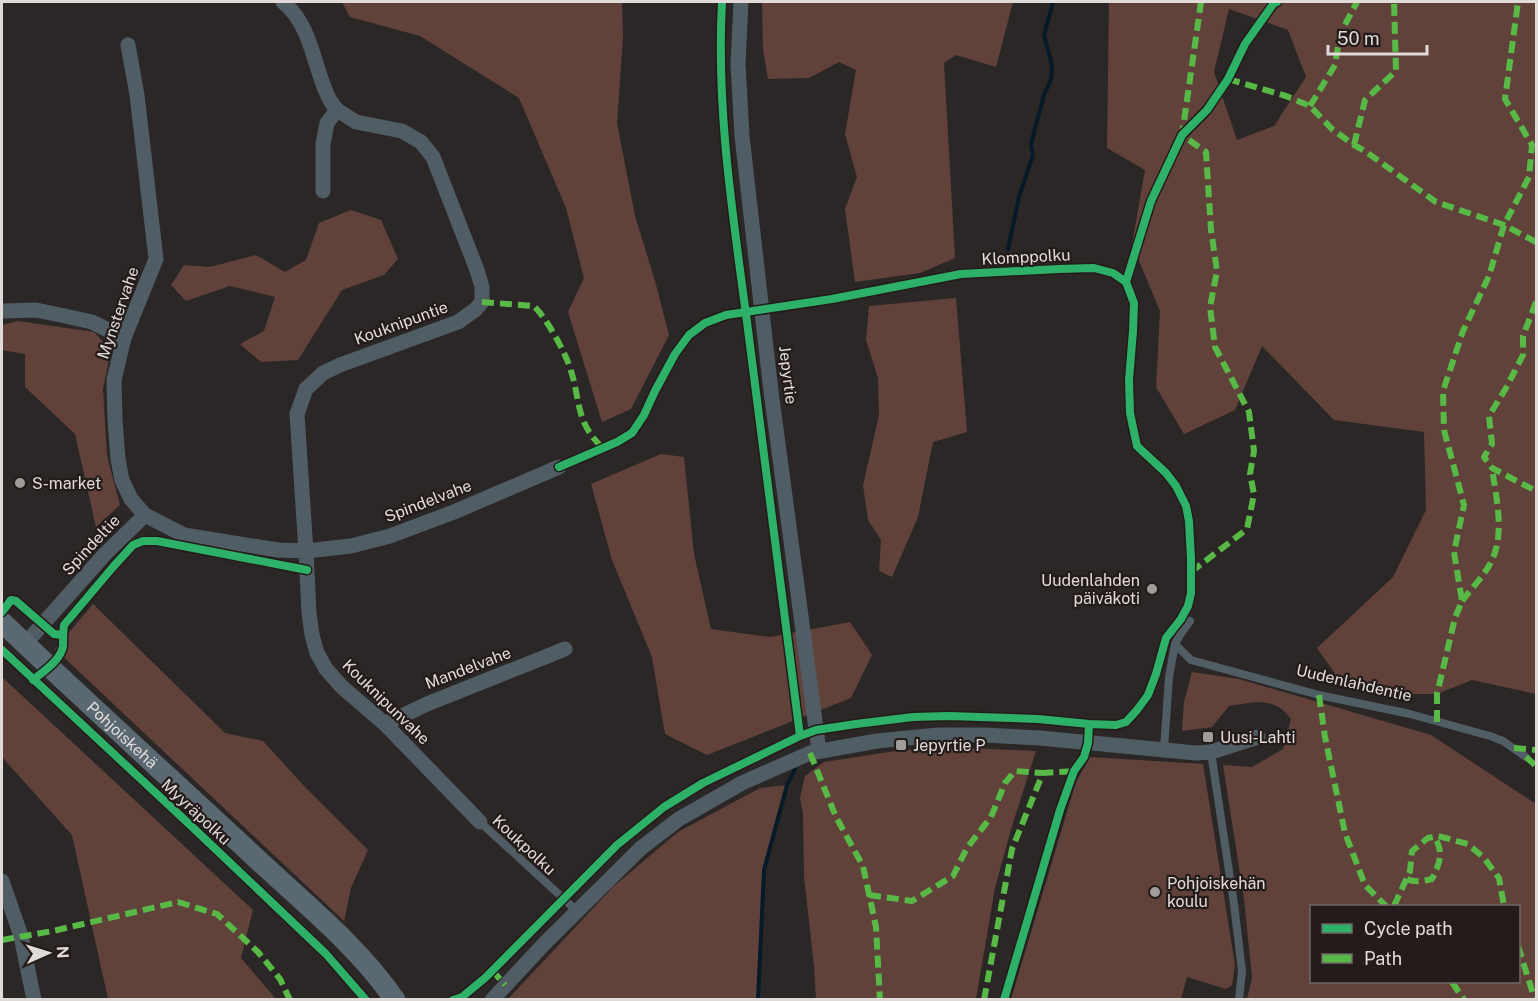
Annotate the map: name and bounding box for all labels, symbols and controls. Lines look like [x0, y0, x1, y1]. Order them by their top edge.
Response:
scale bar [1328, 18, 1427, 56]
text: 50 m [1337, 28, 1380, 49]
street label: Klomppolku [981, 245, 1071, 269]
street label: Mynstervahe [93, 264, 143, 362]
street label: Kouknipuntie [352, 297, 450, 349]
street label: Jepyrtie [775, 345, 801, 405]
place label: S-market [32, 474, 101, 493]
marker: S-market [13, 476, 27, 490]
street label: Spindelvahe [382, 476, 474, 526]
street label: Spindeltie [58, 511, 124, 579]
place label: Uudenlahden päiväkoti [1041, 571, 1140, 608]
marker: Uudenlahden päiväkoti [1145, 582, 1159, 596]
street label: Mandelvahe [422, 643, 514, 693]
street label: Kouknipunvahe [338, 656, 434, 748]
street label: Uudenlahdentie [1294, 660, 1414, 706]
street label: Pohjoiskehä [83, 697, 162, 772]
place label: Uusi-Lahti [1220, 728, 1295, 747]
marker: Uusi-Lahti [1201, 730, 1215, 744]
place label: Jepyrtie P [913, 736, 986, 755]
marker: Jepyrtie P [894, 738, 908, 752]
street label: Myyräpolku [157, 775, 235, 849]
street label: Koukpolku [489, 811, 559, 879]
place label: Pohjoiskehän koulu [1167, 874, 1266, 911]
marker: Pohjoiskehän koulu [1148, 885, 1162, 899]
legend [1310, 905, 1520, 983]
text: Cycle path [1364, 918, 1453, 939]
north arrow [18, 923, 78, 983]
text: N [53, 945, 72, 959]
text: Path [1364, 948, 1402, 969]

